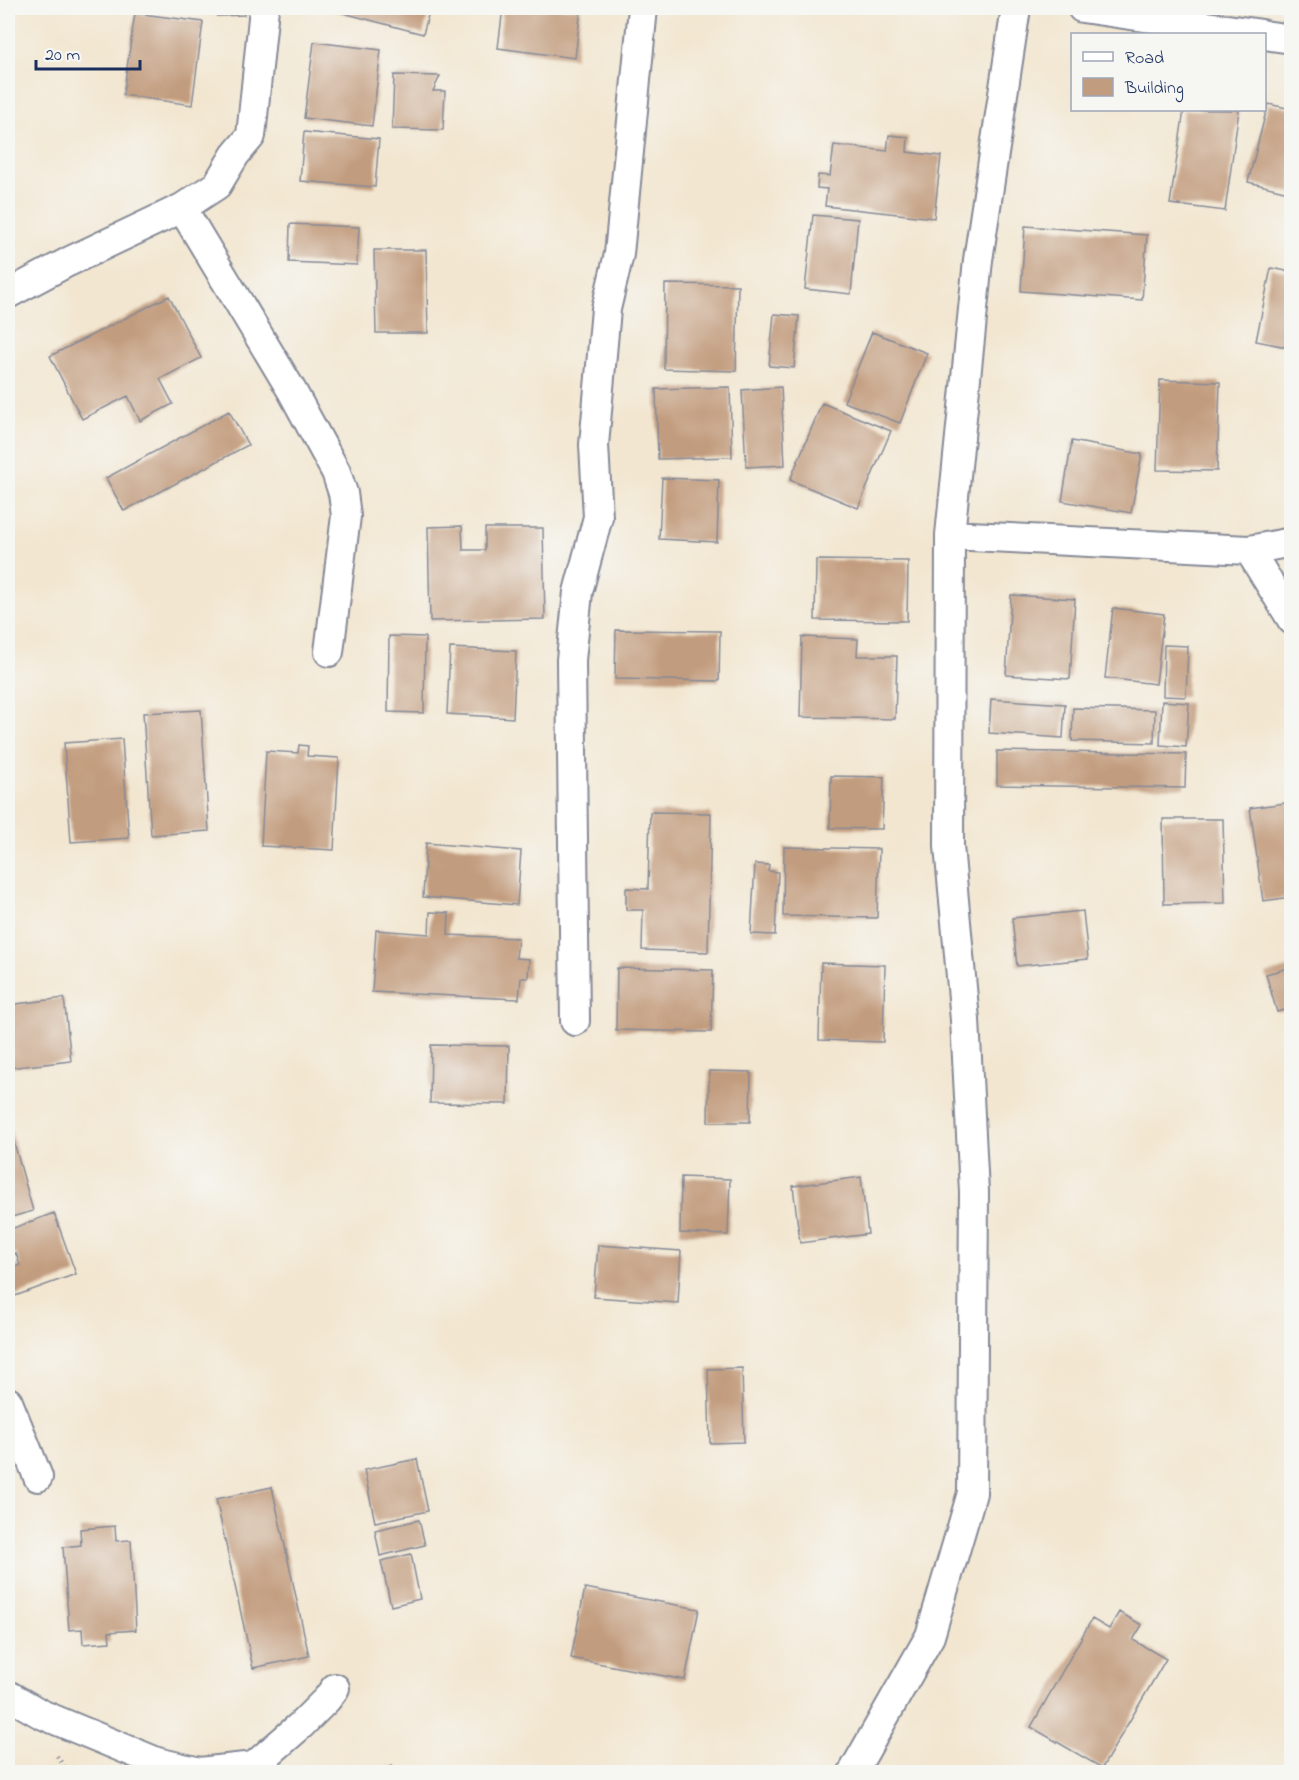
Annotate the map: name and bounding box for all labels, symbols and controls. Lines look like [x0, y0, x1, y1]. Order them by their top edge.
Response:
scale bar [36, 33, 140, 71]
legend [1071, 33, 1266, 111]
text: 20 m [45, 43, 80, 69]
text: Road [1125, 46, 1164, 72]
text: Building [1124, 76, 1184, 103]

